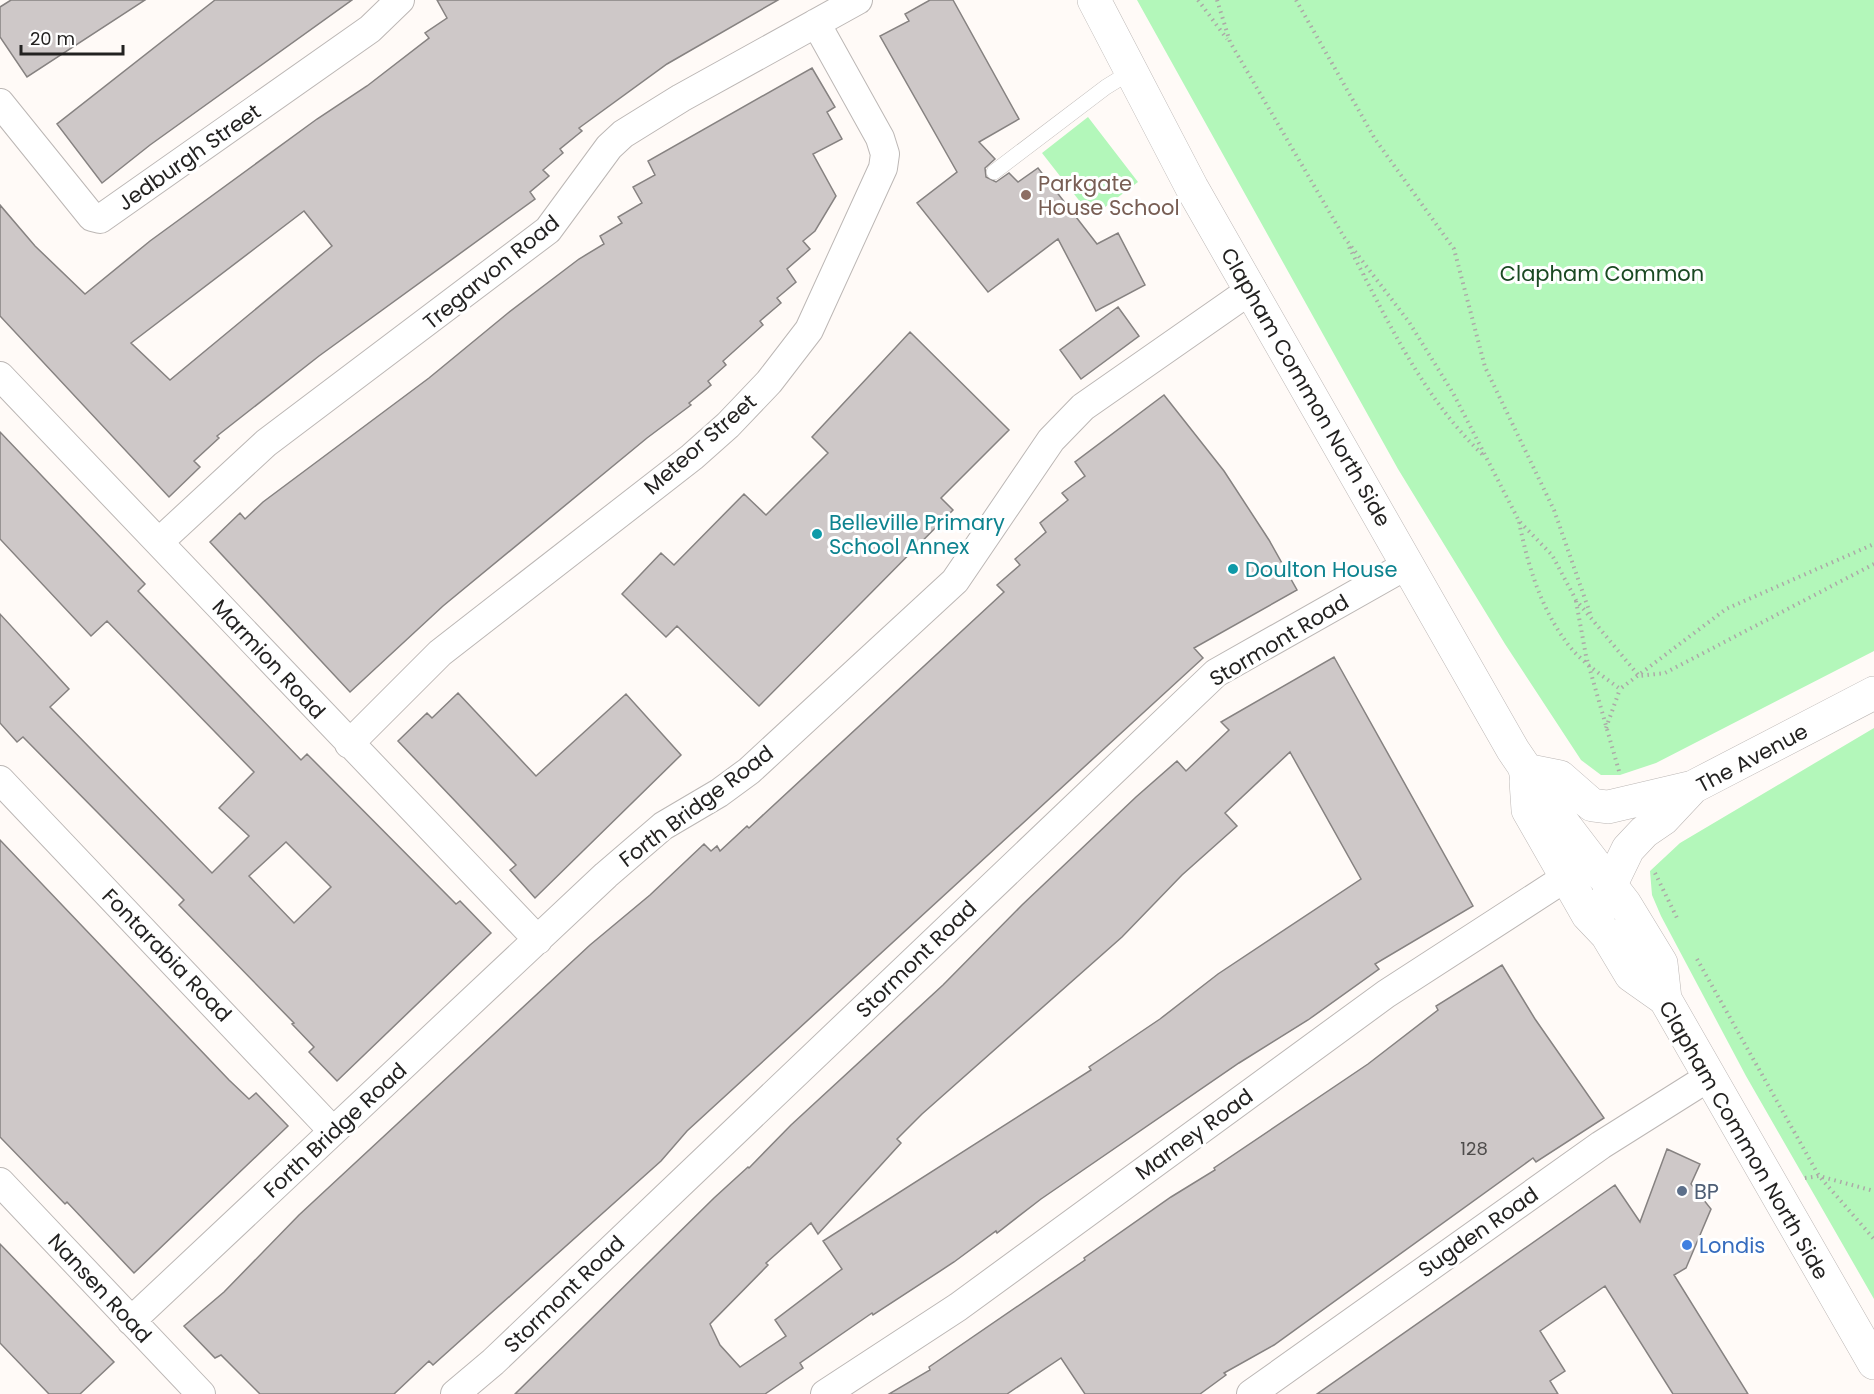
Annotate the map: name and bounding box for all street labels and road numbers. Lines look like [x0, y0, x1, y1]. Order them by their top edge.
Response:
street label: Jedburgh Street [112, 97, 266, 217]
street label: Tregarvon Road [417, 208, 565, 336]
street label: Clapham Common North Side [1214, 242, 1398, 532]
street label: Meteor Street [638, 387, 762, 501]
street label: Stormont Road [1204, 587, 1354, 693]
street label: Marmion Road [206, 593, 332, 725]
street label: The Avenue [1691, 716, 1813, 800]
street label: Forth Bridge Road [613, 738, 779, 874]
street label: Fontarabia Road [96, 882, 238, 1028]
street label: Stormont Road [849, 894, 983, 1024]
street label: Clapham Common North Side [1652, 995, 1836, 1285]
street label: Forth Bridge Road [257, 1056, 413, 1204]
street label: Marney Road [1129, 1082, 1259, 1186]
street label: Sugden Road [1412, 1180, 1544, 1284]
street label: Nansen Road [42, 1227, 158, 1349]
street label: Stormont Road [497, 1229, 631, 1359]

